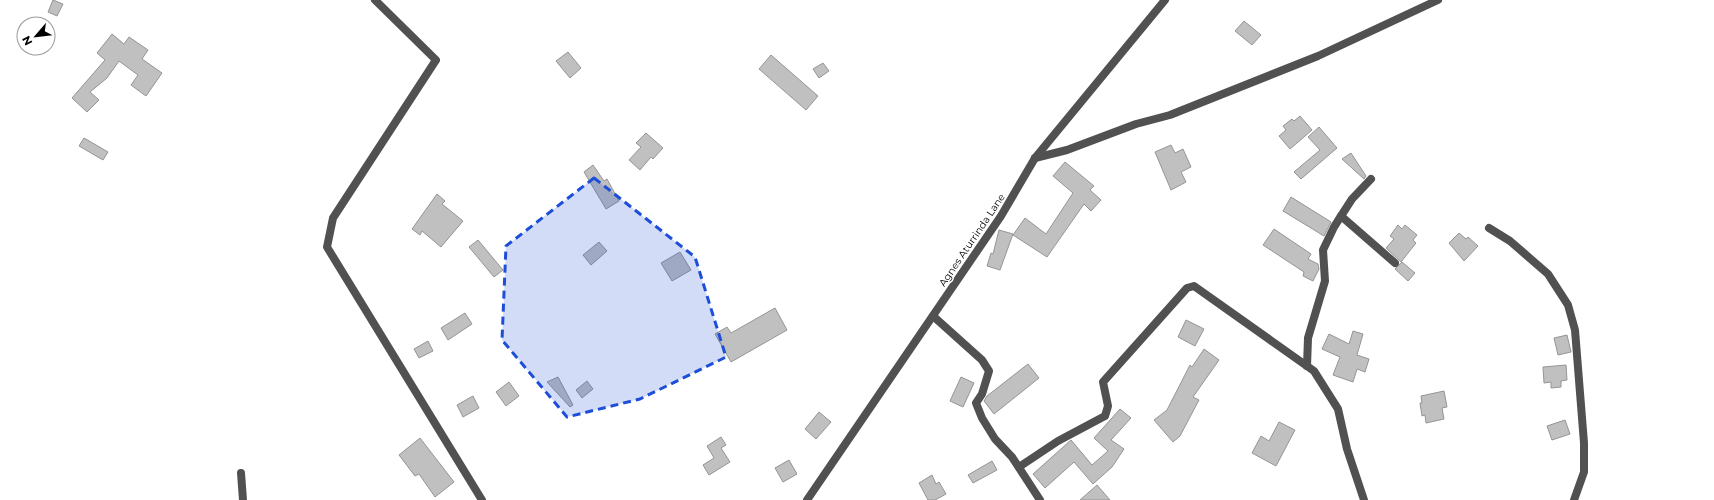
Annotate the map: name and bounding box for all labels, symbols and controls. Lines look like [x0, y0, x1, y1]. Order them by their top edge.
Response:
north arrow [16, 16, 56, 56]
text: N [19, 33, 35, 48]
street label: Agnes Aturrinda Lane [936, 191, 1008, 289]

